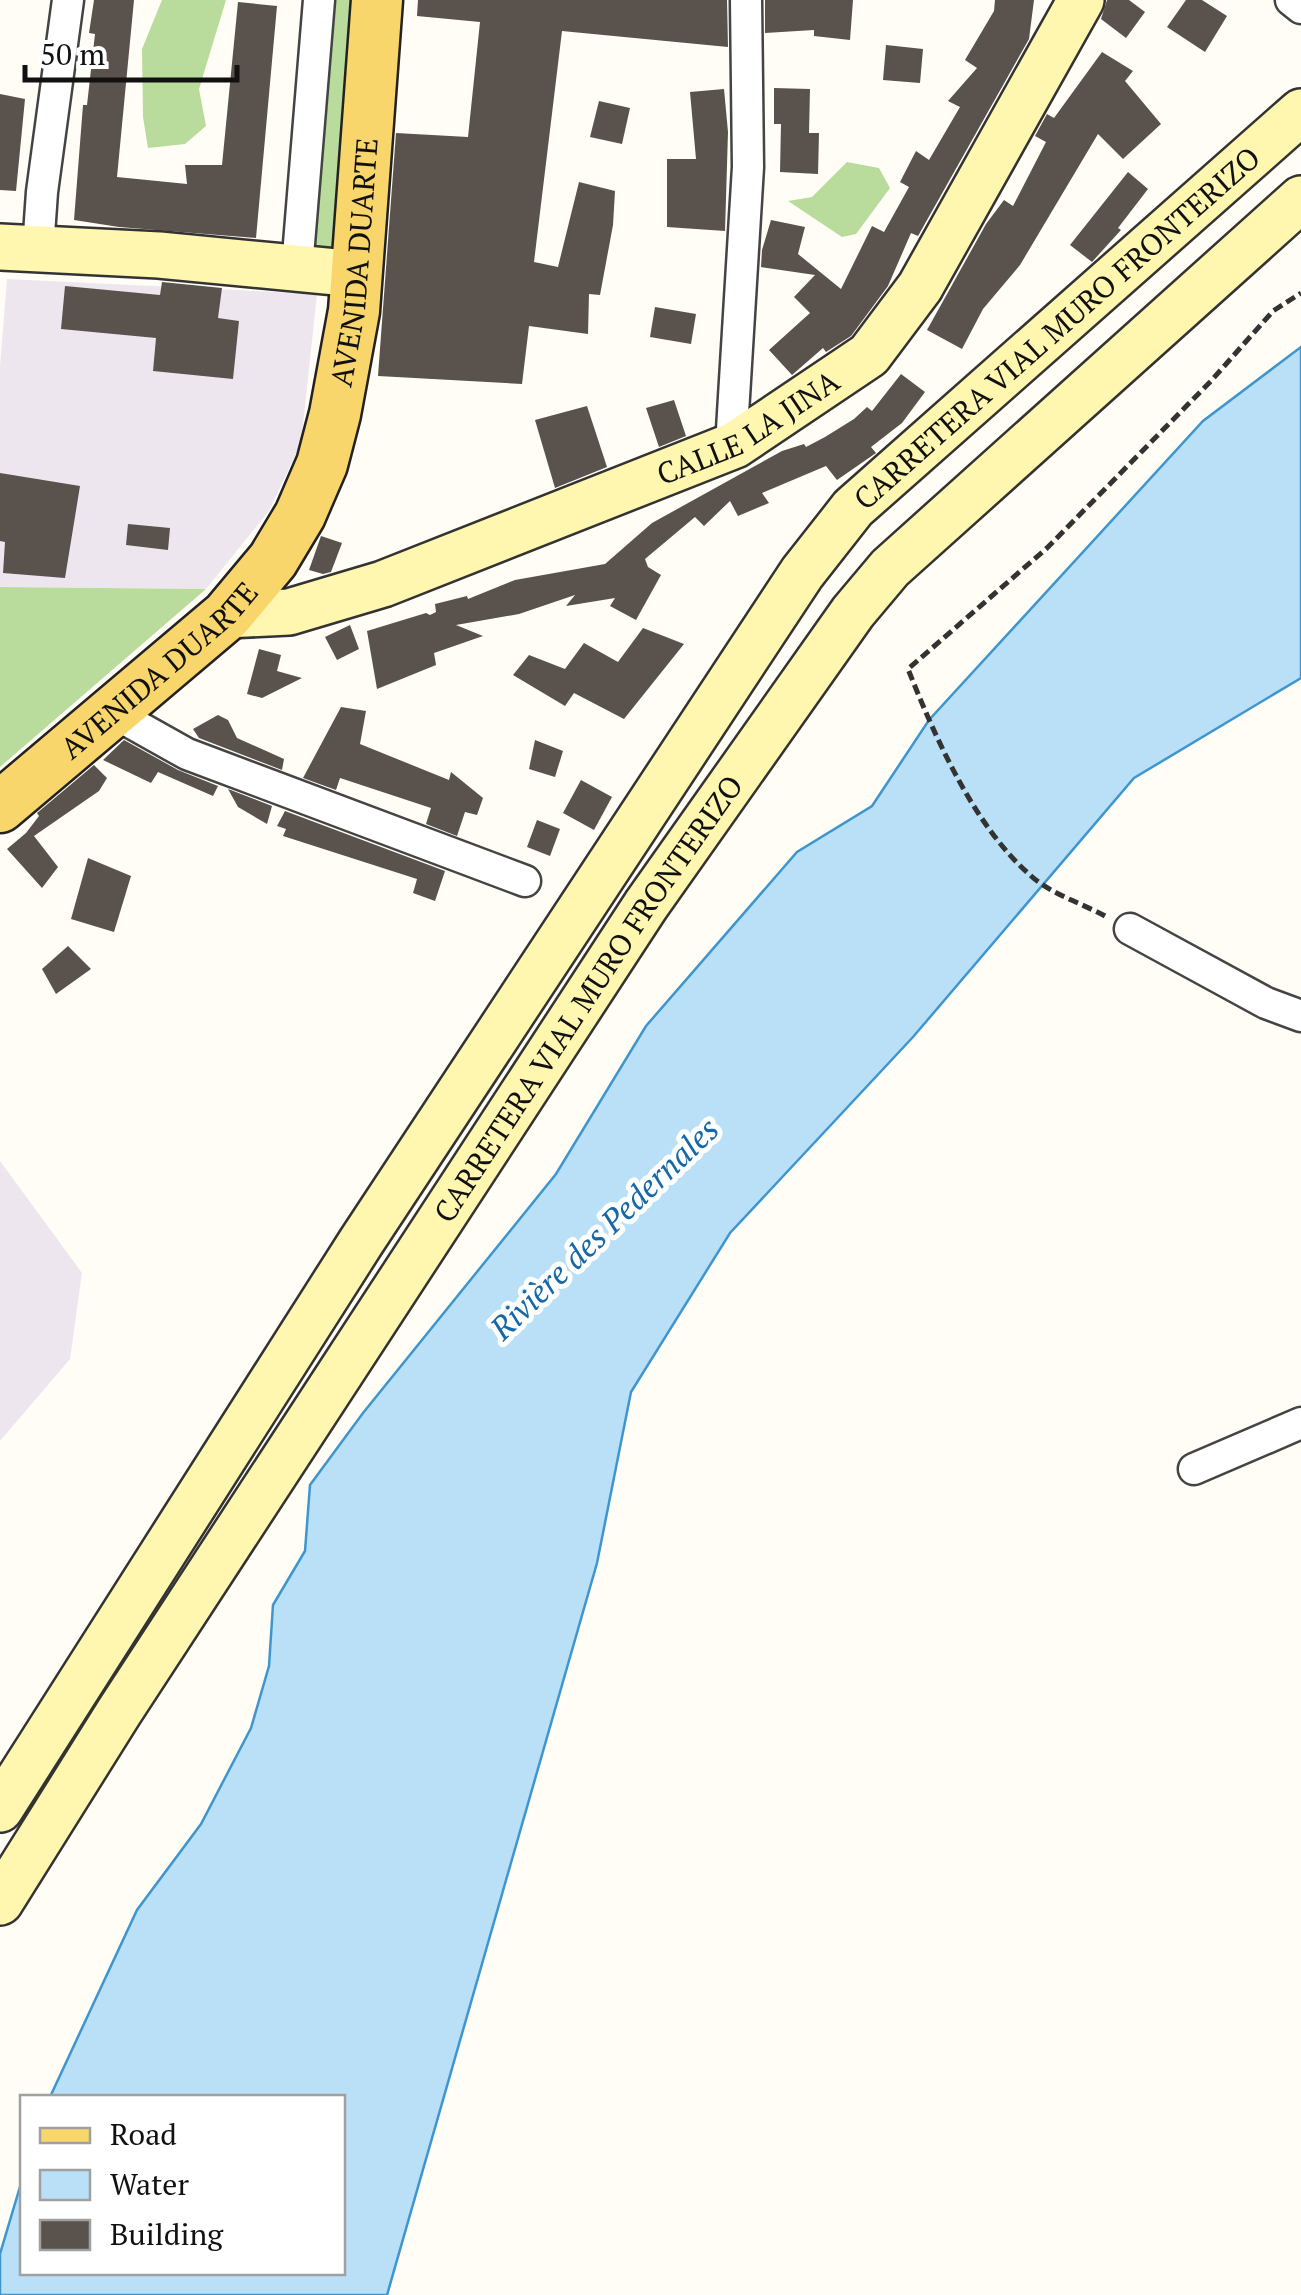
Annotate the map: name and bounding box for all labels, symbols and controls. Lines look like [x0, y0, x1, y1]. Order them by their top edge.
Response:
scale bar [25, 20, 238, 82]
text: 50 m [40, 34, 105, 74]
street label: AVENIDA DUARTE [320, 136, 387, 390]
street label: CARRETERA VIAL MURO FRONTERIZO [845, 137, 1268, 518]
street label: CALLE LA JINA [651, 360, 847, 494]
street label: AVENIDA DUARTE [52, 573, 267, 768]
street label: CARRETERA VIAL MURO FRONTERIZO [424, 767, 752, 1230]
water label: Rivière des Pedernales [480, 1108, 727, 1349]
legend [20, 2095, 345, 2275]
text: Road [110, 2114, 177, 2154]
text: Water [110, 2164, 189, 2204]
text: Building [110, 2214, 224, 2254]

